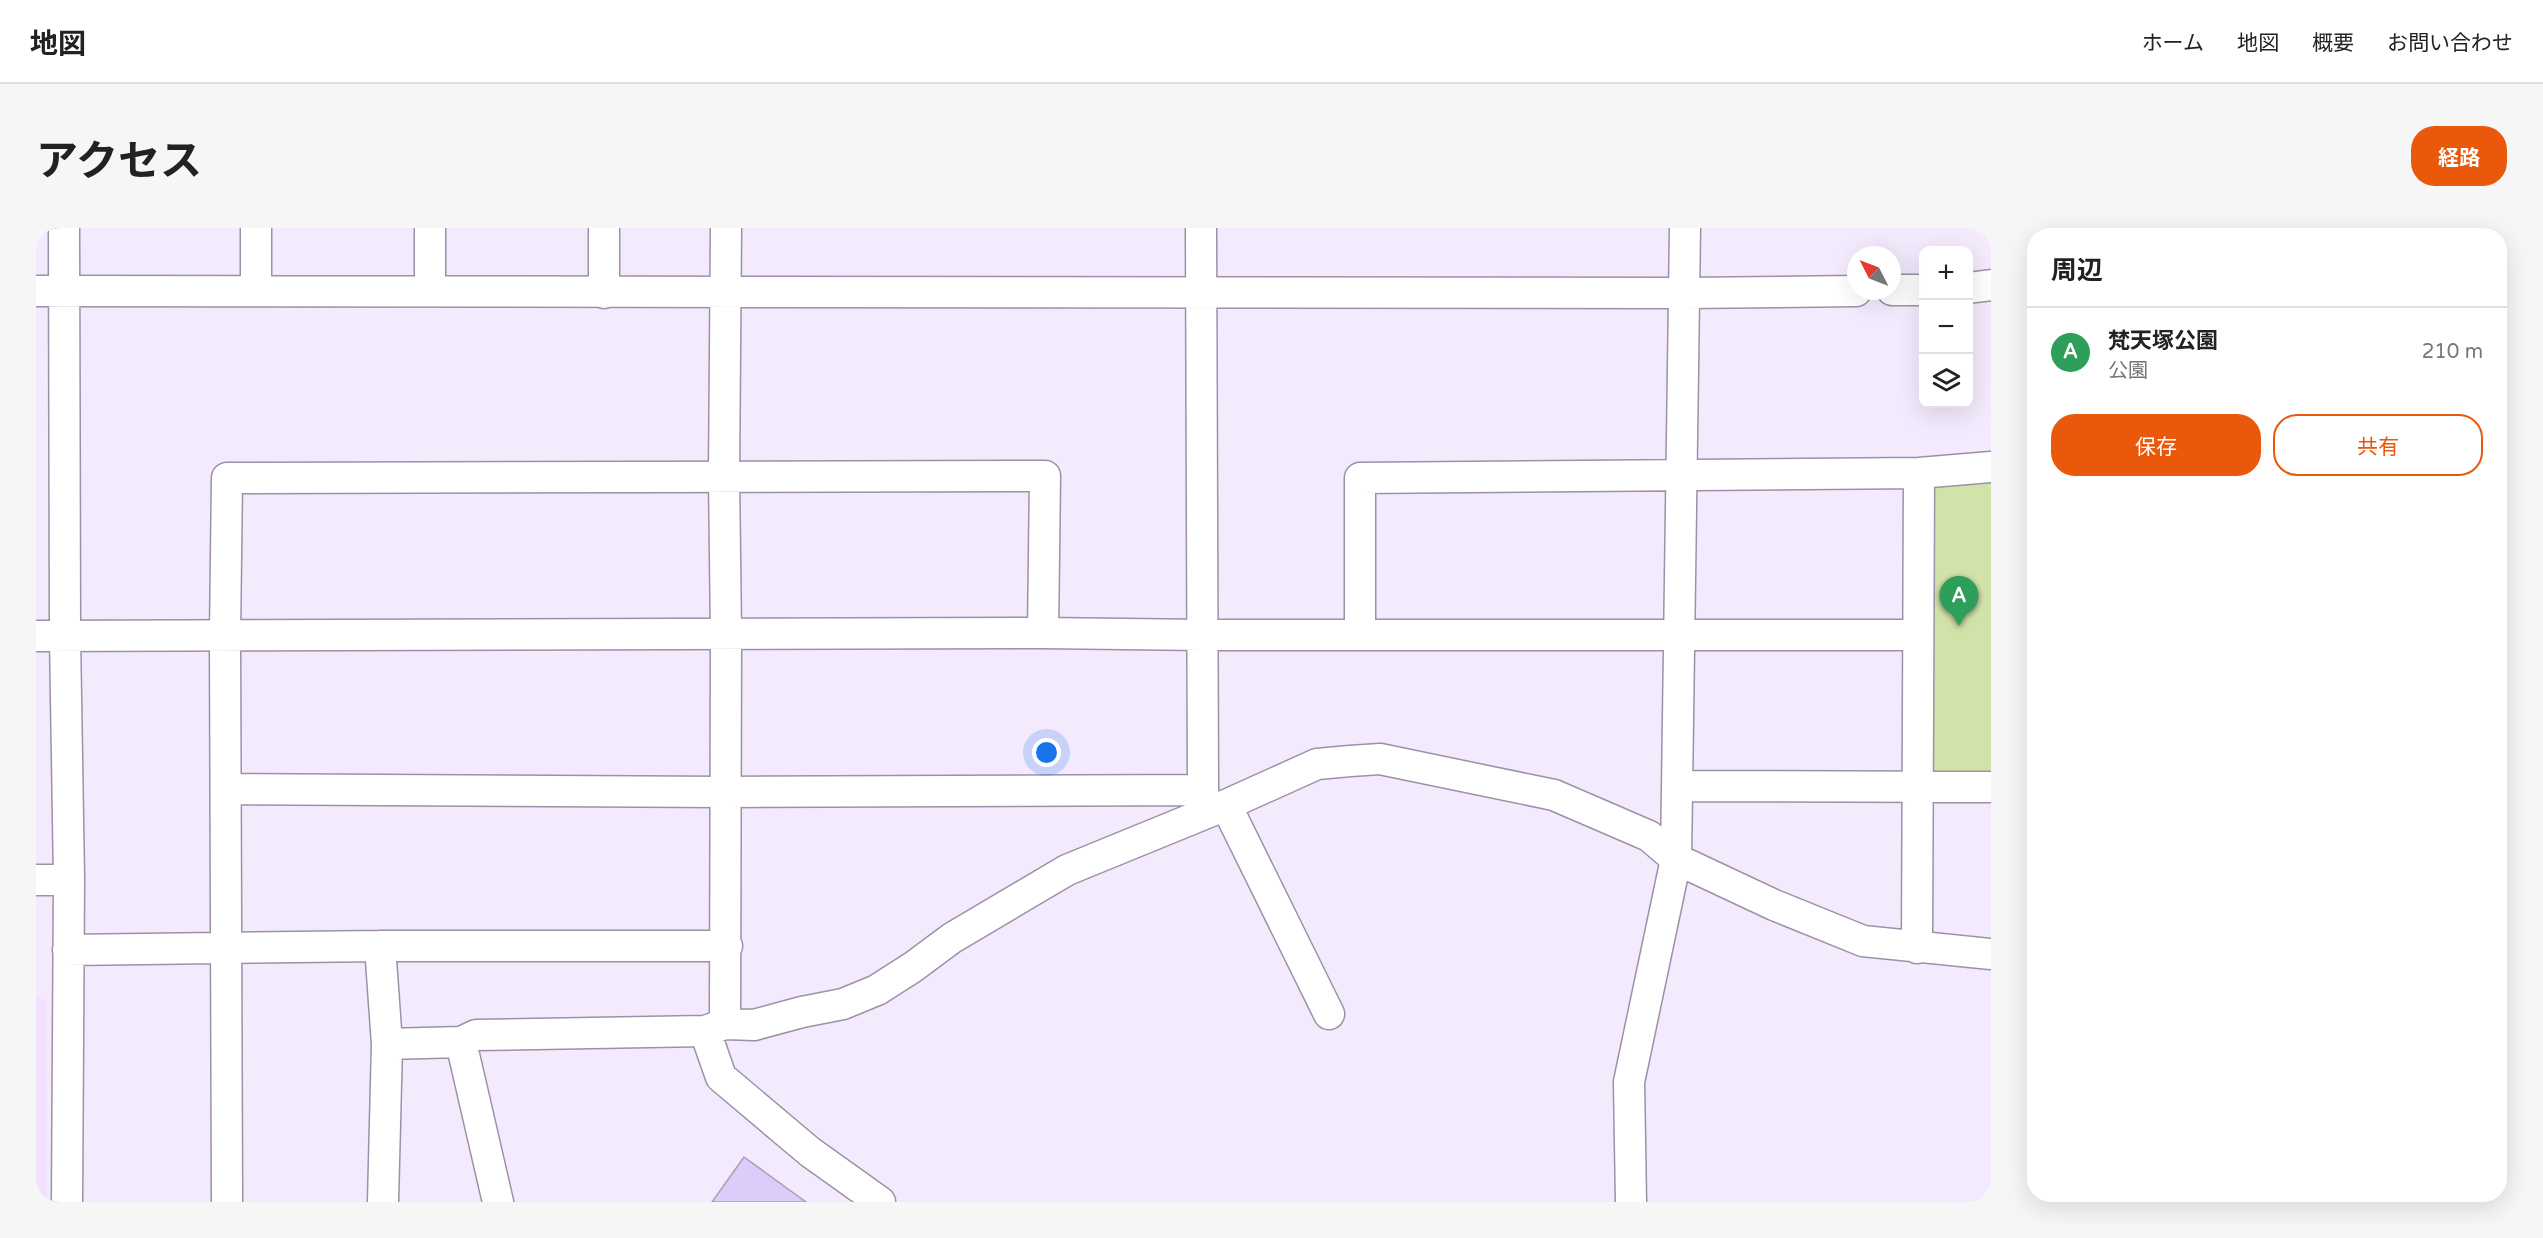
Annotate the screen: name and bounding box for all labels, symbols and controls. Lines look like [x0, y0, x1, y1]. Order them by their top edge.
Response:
text: 地図 [30, 27, 86, 61]
text: ホーム [2142, 31, 2204, 56]
text: 地図 [2237, 31, 2279, 56]
text: 概要 [2312, 31, 2354, 56]
text: お問い合わせ [2387, 31, 2513, 56]
button: 経路 [2411, 126, 2507, 186]
text: アクセス [36, 136, 202, 187]
north arrow [1847, 246, 1901, 300]
map controls [1919, 246, 1973, 408]
button: + [1919, 246, 1973, 300]
text: 周辺 [2051, 255, 2103, 286]
button: − [1919, 300, 1973, 354]
text: 梵天塚公園 [2108, 328, 2218, 354]
text: A [2063, 340, 2078, 364]
text: 210 m [2422, 340, 2483, 364]
button: layers [1919, 354, 1973, 408]
text: 公園 [2108, 359, 2148, 383]
button: 保存 [2051, 414, 2261, 476]
button: 共有 [2273, 414, 2483, 476]
pin: A [1940, 576, 1978, 626]
your location [1032, 738, 1061, 767]

